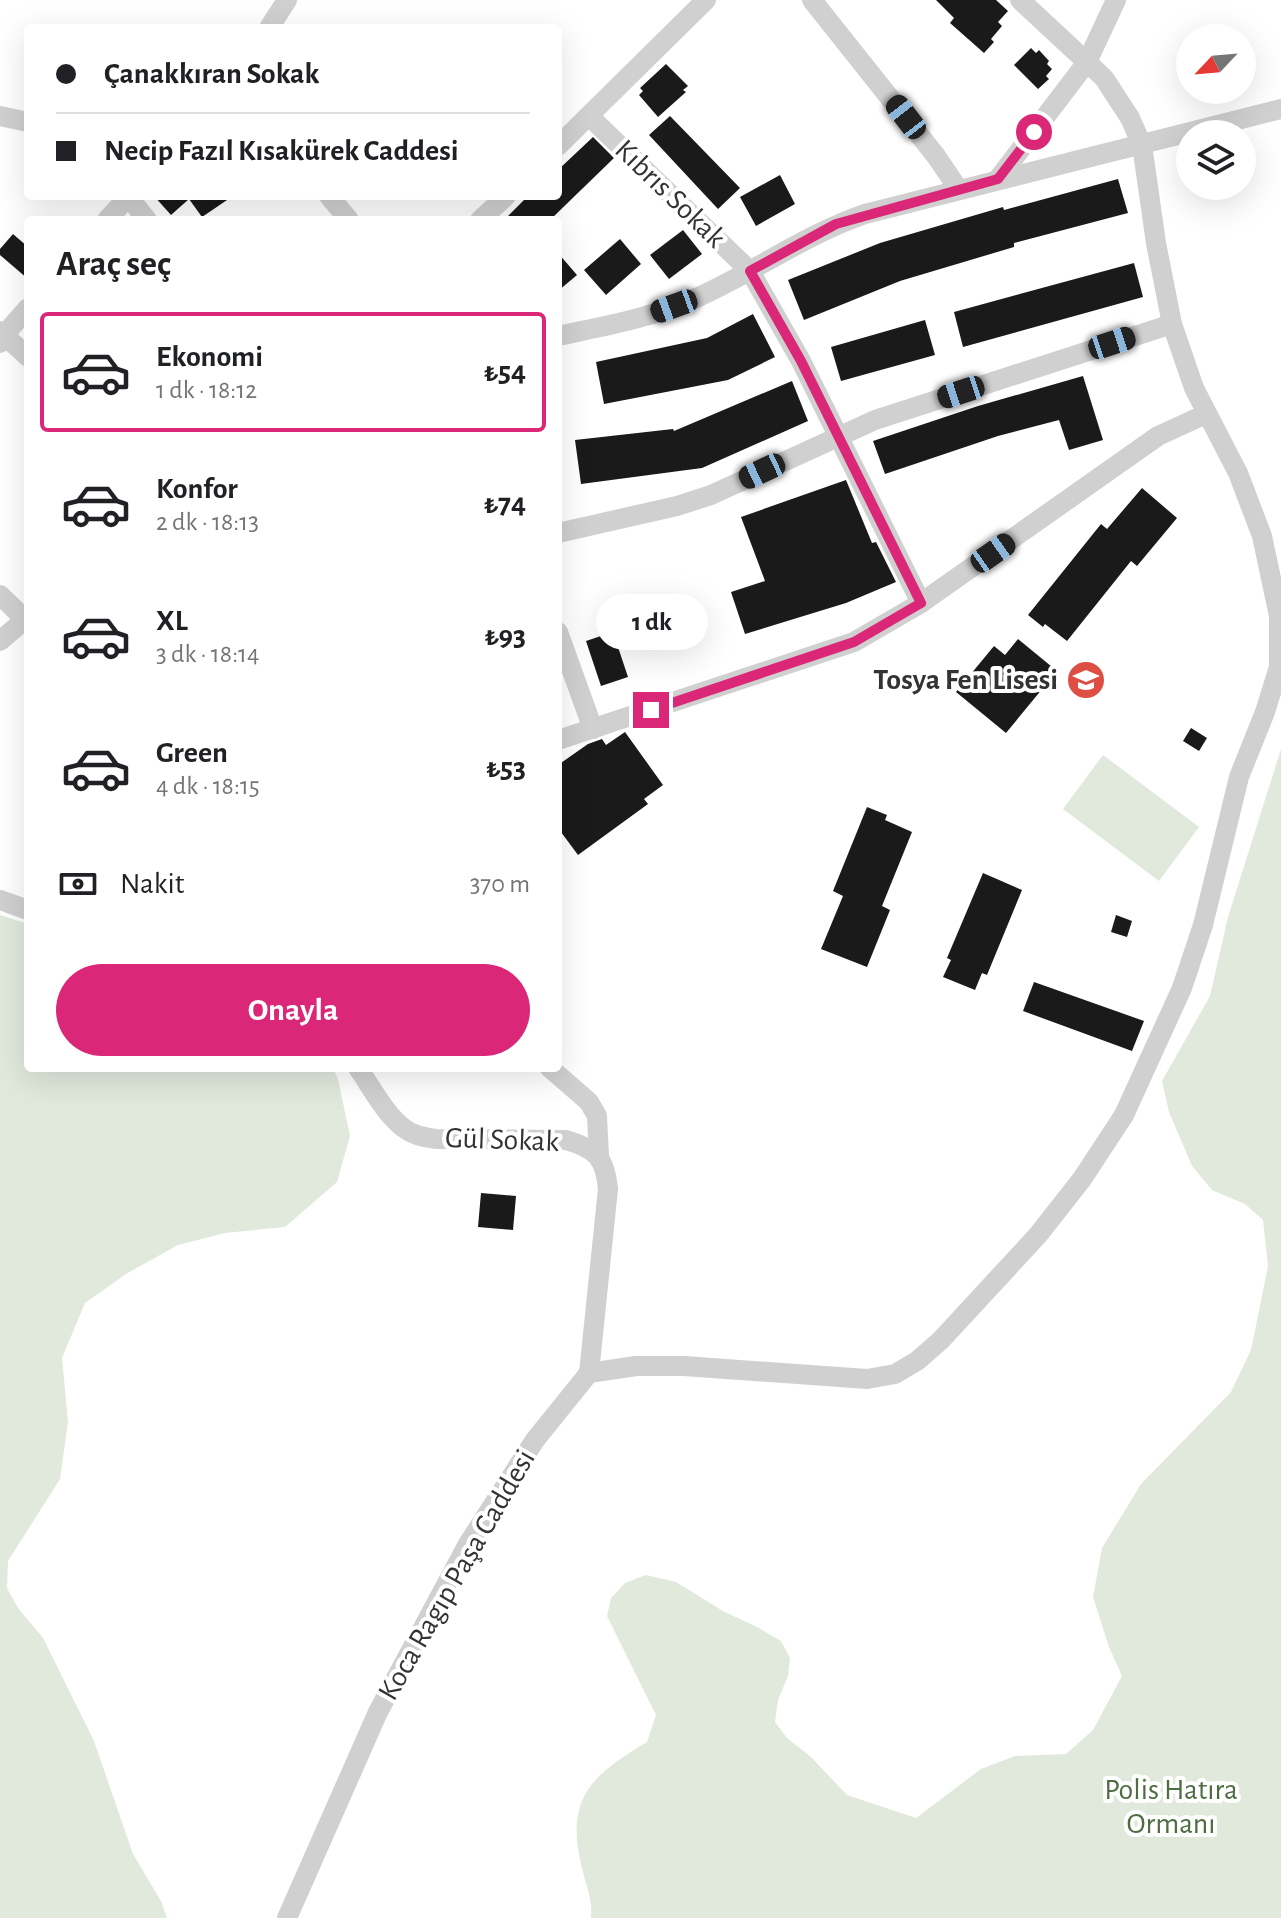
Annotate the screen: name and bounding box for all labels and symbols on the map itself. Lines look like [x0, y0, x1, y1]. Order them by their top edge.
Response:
north arrow [1176, 24, 1256, 104]
car [882, 91, 930, 143]
route start [1016, 114, 1052, 150]
street label: Kıbrıs Sokak [609, 134, 731, 254]
car [647, 287, 701, 325]
car [1085, 324, 1139, 362]
car [934, 373, 988, 411]
car [735, 450, 789, 492]
car [966, 529, 1020, 577]
callout: 1 dk [595, 594, 707, 650]
school or university icon: Tosya Fen Lisesi [1065, 659, 1107, 701]
place label: Tosya Fen Lisesi [873, 665, 1058, 695]
route end [633, 692, 669, 728]
street label: Gül Sokak [445, 1123, 560, 1157]
street label: Koca Ragıp Paşa Caddesi [373, 1445, 541, 1705]
park label: Polis Hatıra Ormanı [1104, 1775, 1238, 1839]

